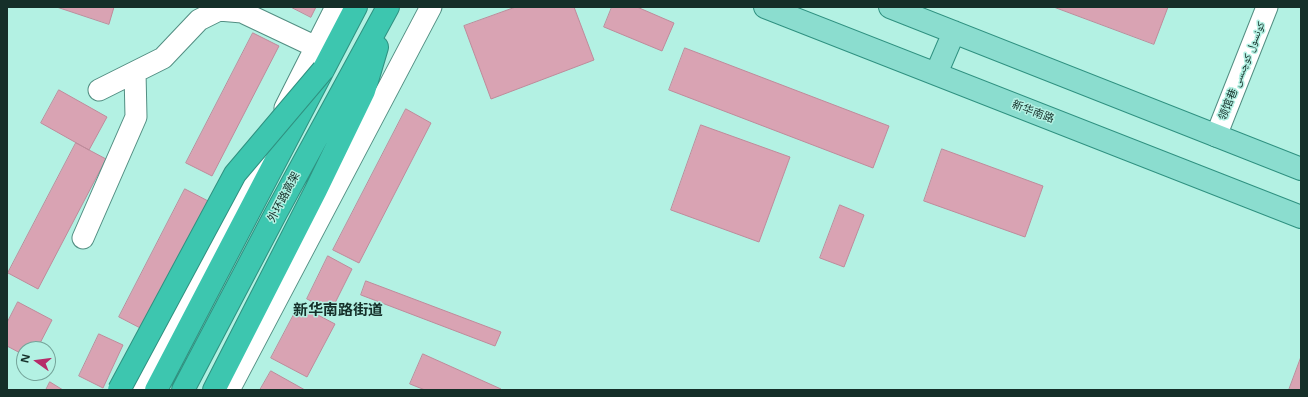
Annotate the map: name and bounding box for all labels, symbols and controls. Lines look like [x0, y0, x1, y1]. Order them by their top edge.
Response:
street label: 领馆巷 كونسول كوچىسى [1216, 20, 1268, 122]
street label: 新华南路 [1010, 98, 1056, 126]
street label: 外环路高架 [265, 170, 303, 224]
district label: 新华南路街道 [293, 302, 383, 320]
north arrow [16, 341, 56, 381]
text: N [16, 352, 33, 364]

